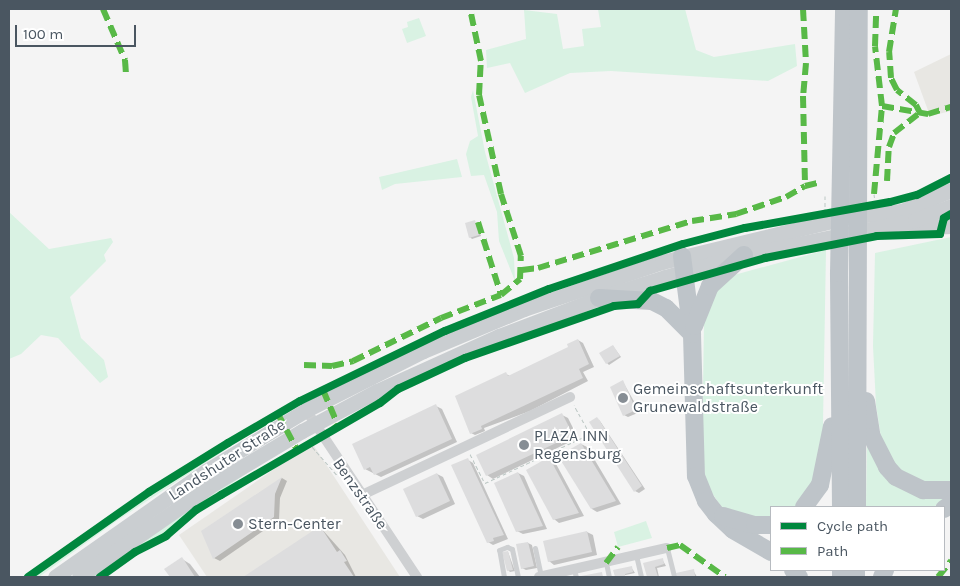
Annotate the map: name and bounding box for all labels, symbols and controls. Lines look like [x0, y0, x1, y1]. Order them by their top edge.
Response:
scale bar [18, 15, 139, 47]
text: 100 m [23, 25, 63, 43]
place label: Gemeinschaftsunterkunft Grunewaldstraße [633, 379, 823, 417]
marker: Gemeinschaftsunterkunft Grunewaldstraße [617, 392, 629, 404]
street label: Landshuter Straße [165, 415, 289, 505]
place label: PLAZA INN Regensburg [534, 426, 621, 464]
marker: PLAZA INN Regensburg [518, 439, 530, 451]
street label: Benzstraße [328, 455, 392, 533]
legend [770, 506, 945, 571]
place label: Stern-Center [248, 514, 341, 534]
text: Cycle path [817, 517, 888, 535]
marker: Stern-Center [232, 518, 244, 530]
text: Path [817, 542, 848, 560]

